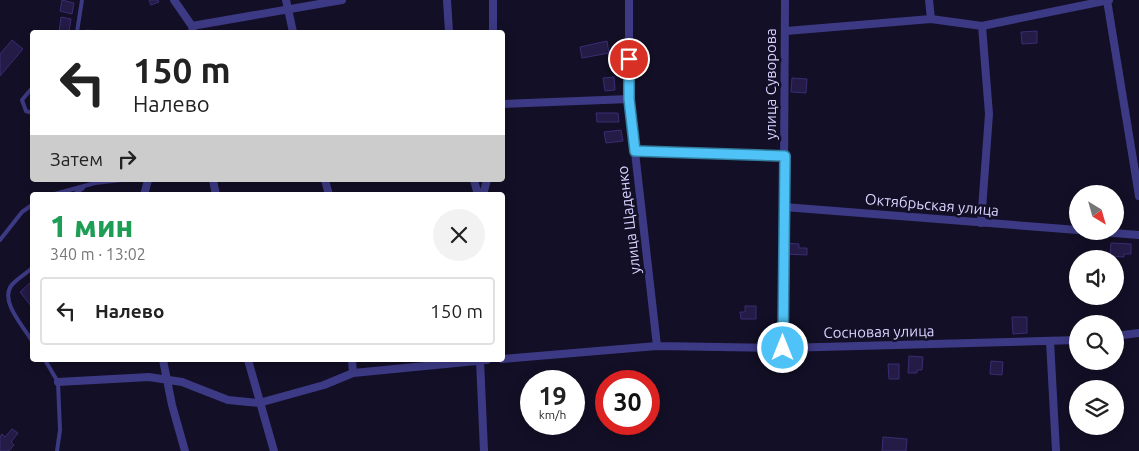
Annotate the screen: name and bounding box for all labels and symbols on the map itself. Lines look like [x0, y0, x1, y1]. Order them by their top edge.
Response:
street label: улица Суворова [762, 28, 779, 140]
pin [608, 38, 650, 80]
street label: улица Щаденко [613, 165, 644, 275]
north arrow [1069, 185, 1124, 240]
street label: Октябрьская улица [864, 190, 1000, 219]
position arrow [756, 321, 808, 373]
street label: Сосновая улица [823, 322, 935, 341]
speed limit sign: 30 [595, 370, 660, 435]

